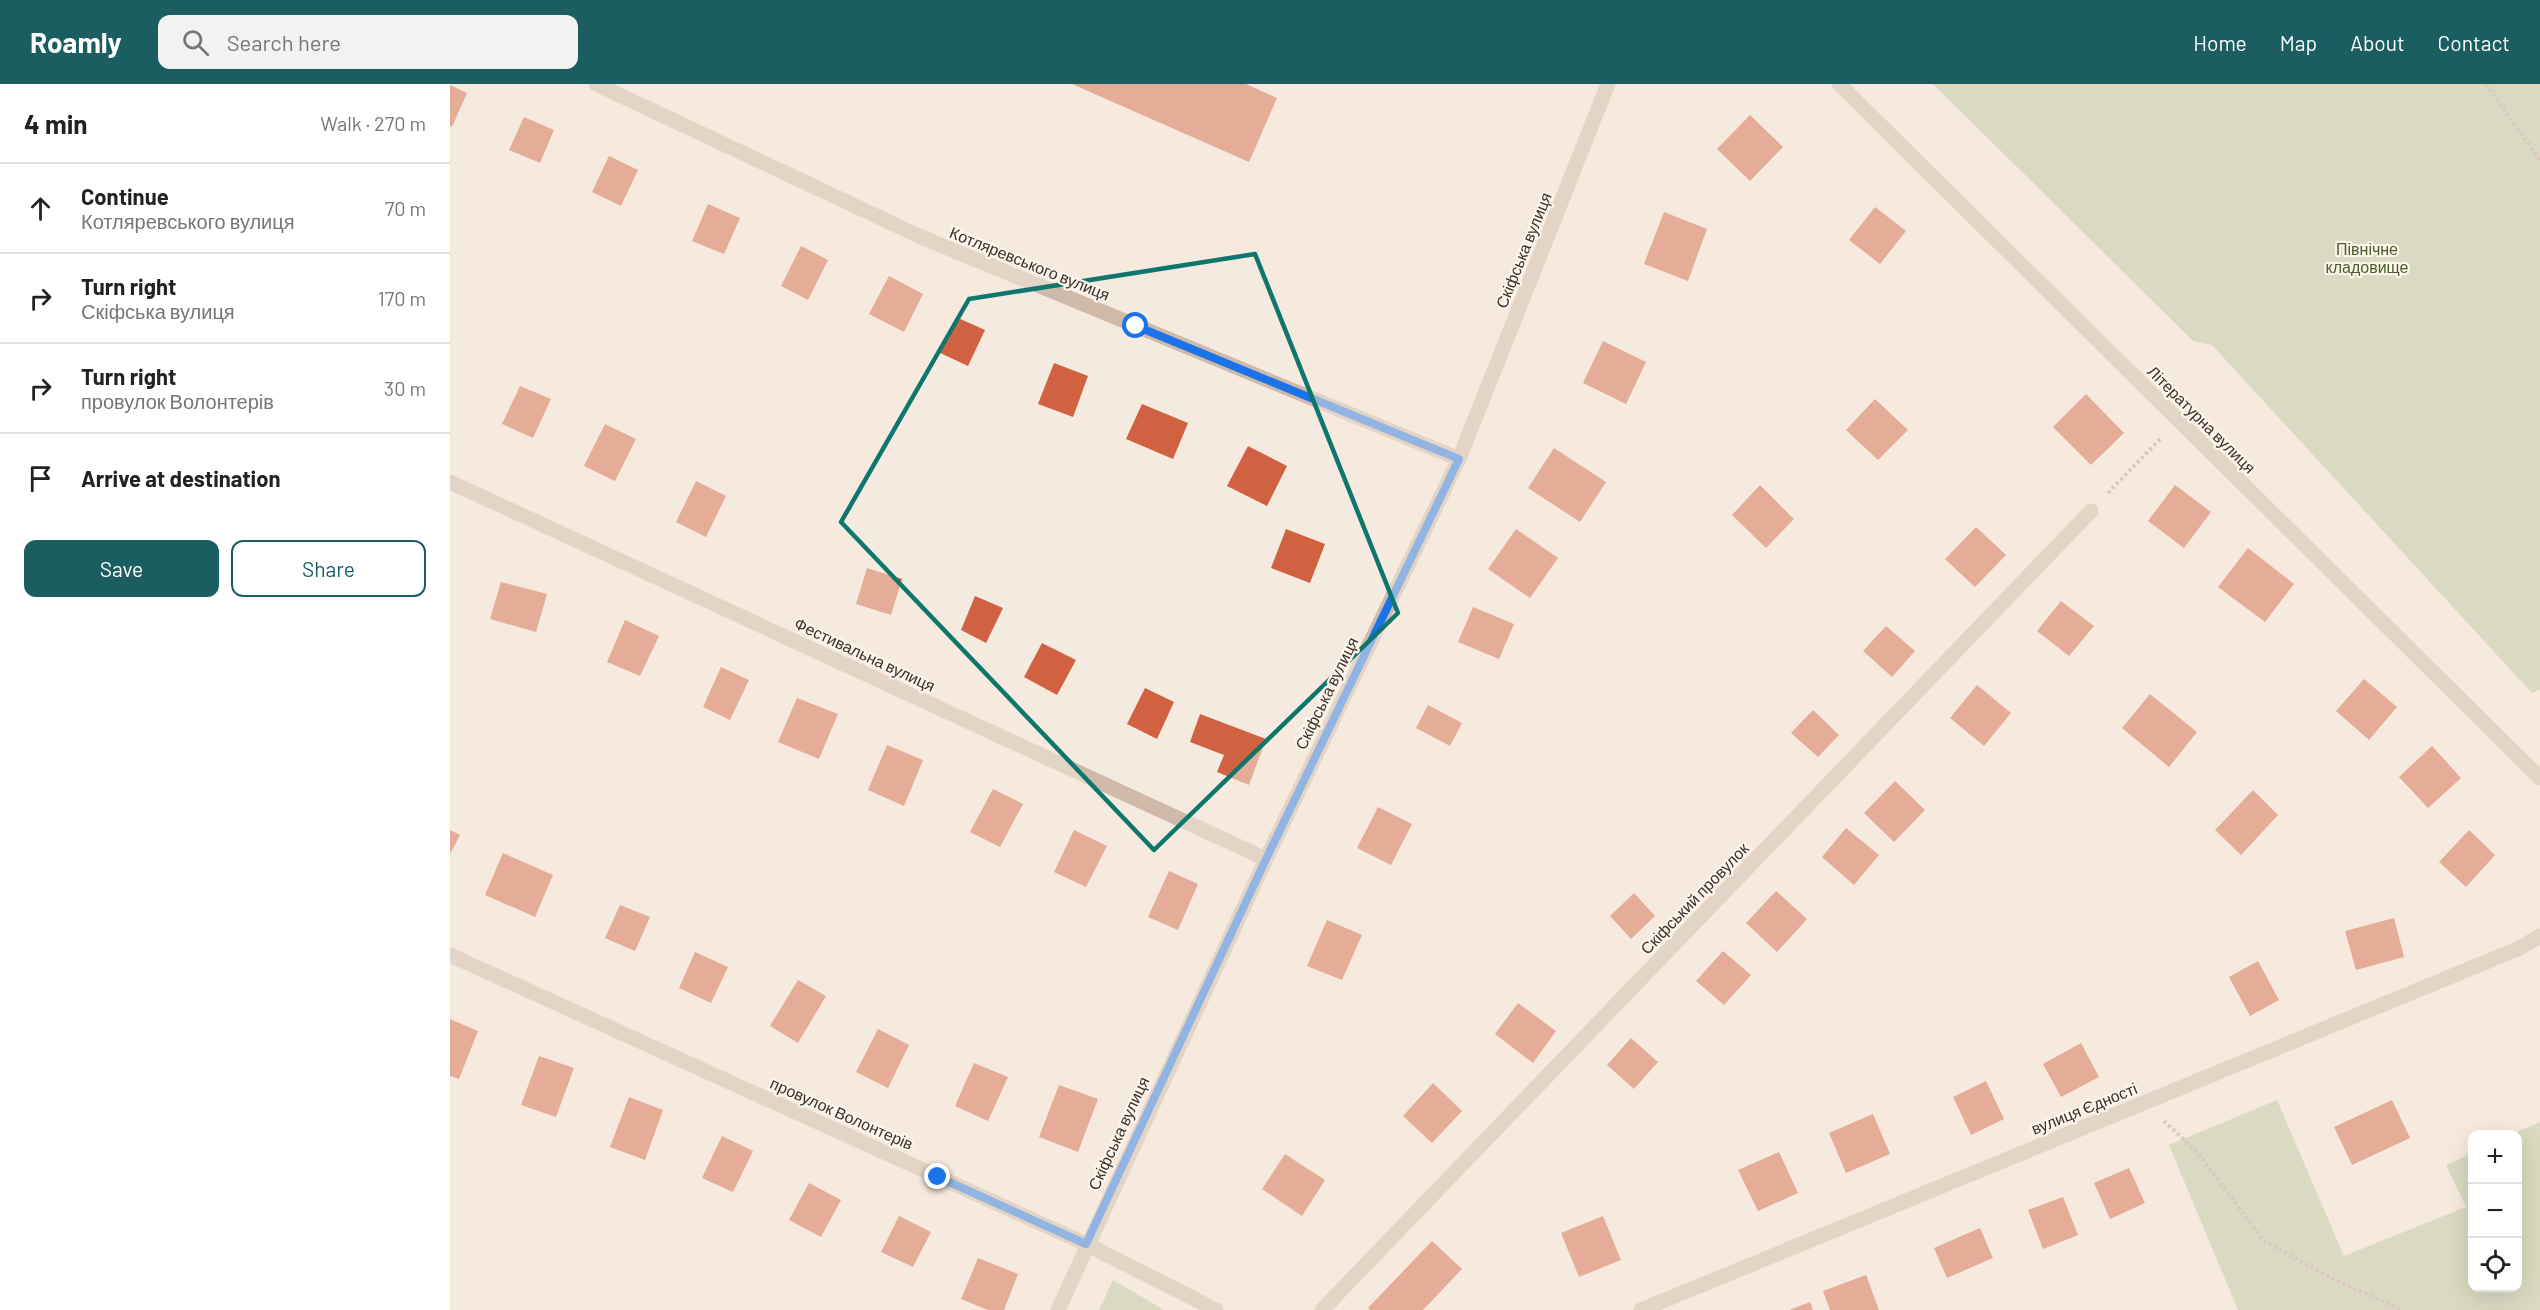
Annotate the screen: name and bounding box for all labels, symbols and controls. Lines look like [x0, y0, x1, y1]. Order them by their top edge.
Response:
search box [158, 15, 578, 69]
text: Roamly [30, 25, 122, 59]
icon: search [179, 26, 212, 59]
text: Search here [227, 29, 341, 55]
text: Home [2193, 30, 2247, 55]
text: Map [2280, 30, 2317, 55]
text: About [2350, 30, 2405, 55]
text: Contact [2438, 30, 2510, 55]
text: 4 min [24, 108, 88, 139]
text: Walk · 270 m [320, 111, 426, 135]
text: Continue [81, 183, 169, 209]
street label: Скіфська вулиця [1491, 189, 1555, 311]
icon: ahead [24, 192, 57, 225]
text: 70 m [385, 196, 426, 220]
text: Котляревського вулиця [81, 209, 295, 233]
street label: Котляревського вулиця [947, 222, 1113, 304]
park label: Північне кладовище [2326, 239, 2409, 276]
text: Turn right [81, 273, 176, 299]
icon: right [24, 282, 57, 315]
text: 170 m [378, 286, 426, 310]
text: Скіфська вулиця [81, 299, 235, 323]
route start [1122, 312, 1148, 338]
street label: Літературна вулиця [2144, 361, 2260, 477]
text: Turn right [81, 363, 176, 389]
icon: right [24, 372, 57, 405]
text: 30 m [384, 376, 426, 400]
text: провулок Волонтерів [81, 389, 274, 413]
icon: arrive [24, 462, 57, 495]
text: Arrive at destination [81, 465, 280, 491]
button: Save [24, 540, 219, 597]
button: Share [231, 540, 426, 597]
street label: Фестивальна вулиця [792, 613, 938, 695]
street label: Скіфська вулиця [1291, 634, 1361, 752]
street label: Скіфський провулок [1636, 838, 1753, 958]
street label: провулок Волонтерів [768, 1073, 916, 1153]
street label: Скіфська вулиця [1083, 1073, 1153, 1193]
street label: вулиця Єдності [2028, 1078, 2140, 1138]
map controls [2468, 1130, 2522, 1292]
button: + [2468, 1130, 2522, 1184]
route end [924, 1163, 950, 1189]
button: − [2468, 1184, 2522, 1238]
button: locate [2468, 1238, 2522, 1292]

